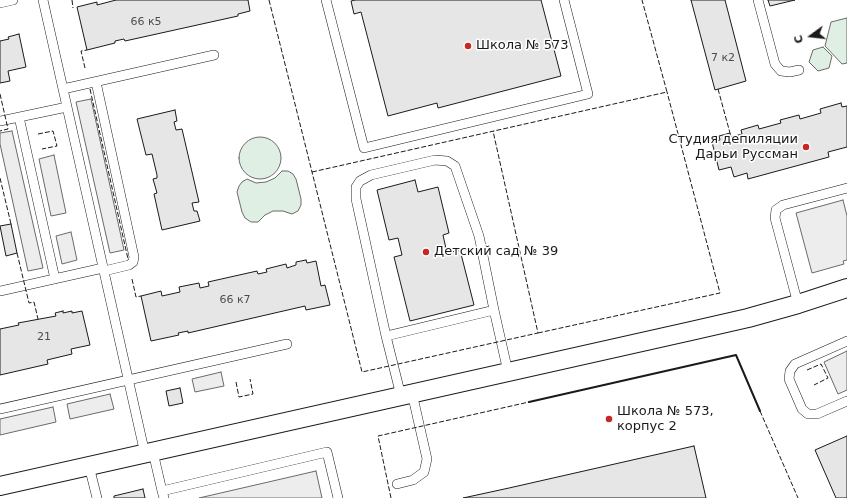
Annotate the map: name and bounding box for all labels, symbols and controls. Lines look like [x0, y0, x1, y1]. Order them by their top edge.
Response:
house number: 66 к5 [130, 15, 162, 29]
north arrow [791, 16, 831, 56]
text: С [792, 34, 806, 45]
place label: Школа № 573 [476, 38, 569, 54]
marker: Школа № 573 [463, 41, 473, 51]
house number: 7 к2 [711, 51, 735, 65]
place label: Студия депиляции Дарьи Руссман [668, 132, 798, 163]
marker: Студия депиляции Дарьи Руссман [801, 142, 811, 152]
place label: Детский сад № 39 [434, 244, 558, 260]
marker: Детский сад № 39 [421, 247, 431, 257]
house number: 66 к7 [219, 293, 251, 307]
house number: 21 [37, 330, 51, 344]
place label: Школа № 573, корпус 2 [617, 404, 714, 435]
marker: Школа № 573, корпус 2 [604, 414, 614, 424]

